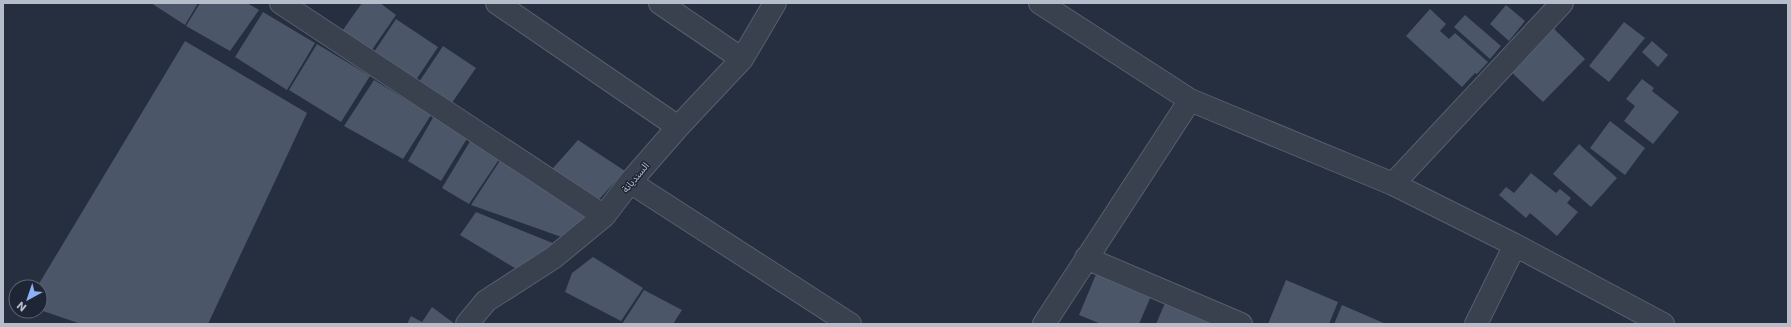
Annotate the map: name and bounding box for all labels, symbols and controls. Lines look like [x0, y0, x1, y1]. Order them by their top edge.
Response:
street label: السنديانة [618, 159, 653, 196]
north arrow [8, 279, 48, 319]
text: N [13, 298, 30, 315]

